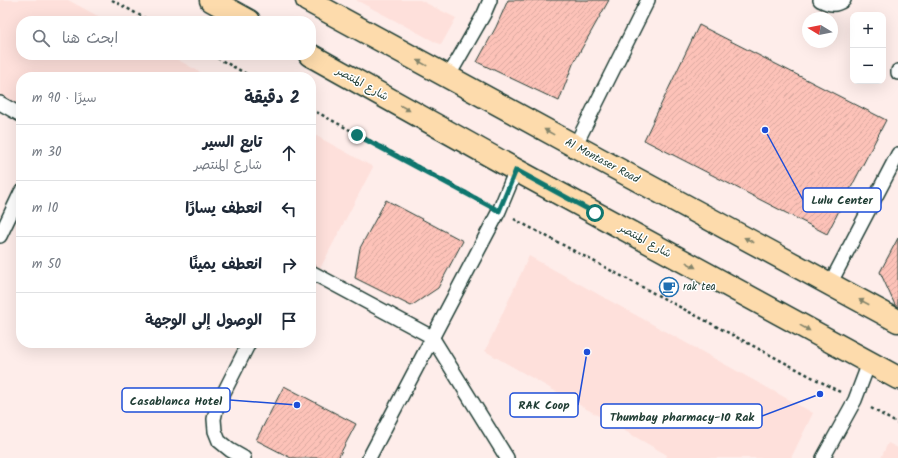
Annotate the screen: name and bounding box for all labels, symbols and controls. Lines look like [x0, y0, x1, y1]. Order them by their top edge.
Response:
north arrow [802, 12, 838, 48]
map controls [850, 12, 886, 84]
button: + [850, 12, 886, 48]
search box [16, 16, 316, 60]
icon: search [30, 27, 52, 49]
text: ابحث هنا [62, 27, 118, 51]
button: − [850, 48, 886, 84]
one-way arrow [417, 60, 428, 66]
street label: شارع المنتصر [332, 62, 392, 106]
text: 2 دقيقة [244, 85, 300, 112]
text: سيرًا · 90 m [32, 88, 97, 109]
one-way arrow [399, 105, 411, 112]
route end [348, 126, 366, 144]
one-way arrow [543, 129, 555, 135]
text: تابع السير [203, 131, 262, 155]
street label: Al Montaser Road [561, 134, 643, 189]
text: 30 m [32, 142, 62, 163]
icon: ahead [278, 142, 300, 164]
text: شارع المنتصر [194, 155, 262, 176]
callout: Lulu Center [803, 188, 881, 212]
text: Lulu Center [811, 191, 873, 210]
text: انعطف يسارًا [185, 197, 262, 221]
text: 10 m [32, 198, 58, 219]
icon: left [278, 198, 300, 220]
route start [586, 204, 604, 222]
street label: شارع المنتصر [615, 219, 675, 263]
one-way arrow [744, 237, 755, 243]
text: انعطف يمينًا [189, 253, 262, 277]
text: 50 m [32, 254, 61, 275]
icon: right [278, 254, 300, 276]
one-way arrow [685, 262, 696, 269]
cafe icon: rak tea [658, 276, 680, 298]
place label: rak tea [683, 278, 716, 296]
one-way arrow [858, 299, 870, 305]
text: الوصول إلى الوجهة [145, 309, 262, 333]
icon: arrive [278, 310, 300, 332]
one-way arrow [799, 324, 811, 331]
callout: Casablanca Hotel [122, 388, 230, 412]
text: Casablanca Hotel [130, 392, 223, 411]
callout: RAK Coop [510, 393, 578, 417]
text: RAK Coop [518, 396, 570, 415]
callout: Thumbay pharmacy-10 Rak [601, 404, 762, 428]
text: Thumbay pharmacy-10 Rak [610, 408, 755, 427]

